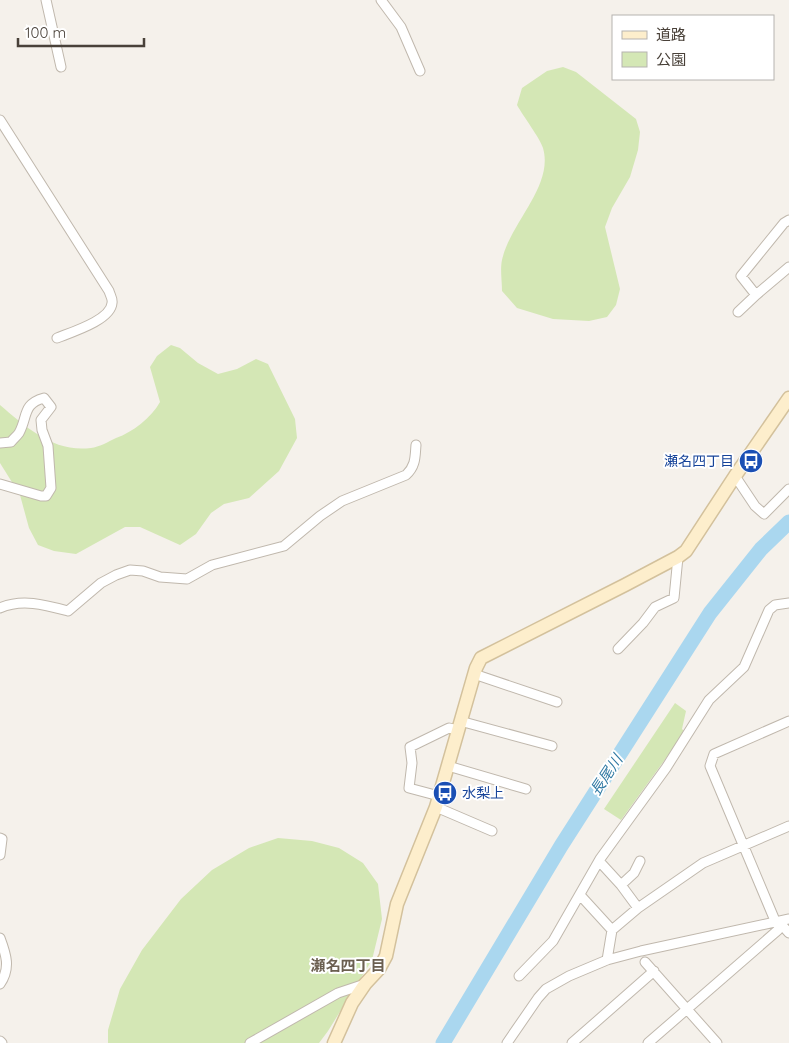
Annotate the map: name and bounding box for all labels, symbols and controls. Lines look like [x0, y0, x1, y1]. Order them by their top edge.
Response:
scale bar [18, 15, 144, 47]
legend [612, 15, 774, 80]
text: 100 m [25, 23, 66, 42]
text: 道路 [656, 25, 686, 44]
text: 公園 [656, 50, 686, 69]
bus stop icon: 瀬名四丁目 [738, 448, 764, 474]
place label: 瀬名四丁目 [664, 452, 734, 470]
water label: 長尾川 [586, 749, 627, 799]
bus stop icon: 水梨上 [432, 780, 458, 806]
place label: 水梨上 [462, 784, 504, 802]
district label: 瀬名四丁目 [310, 956, 386, 975]

